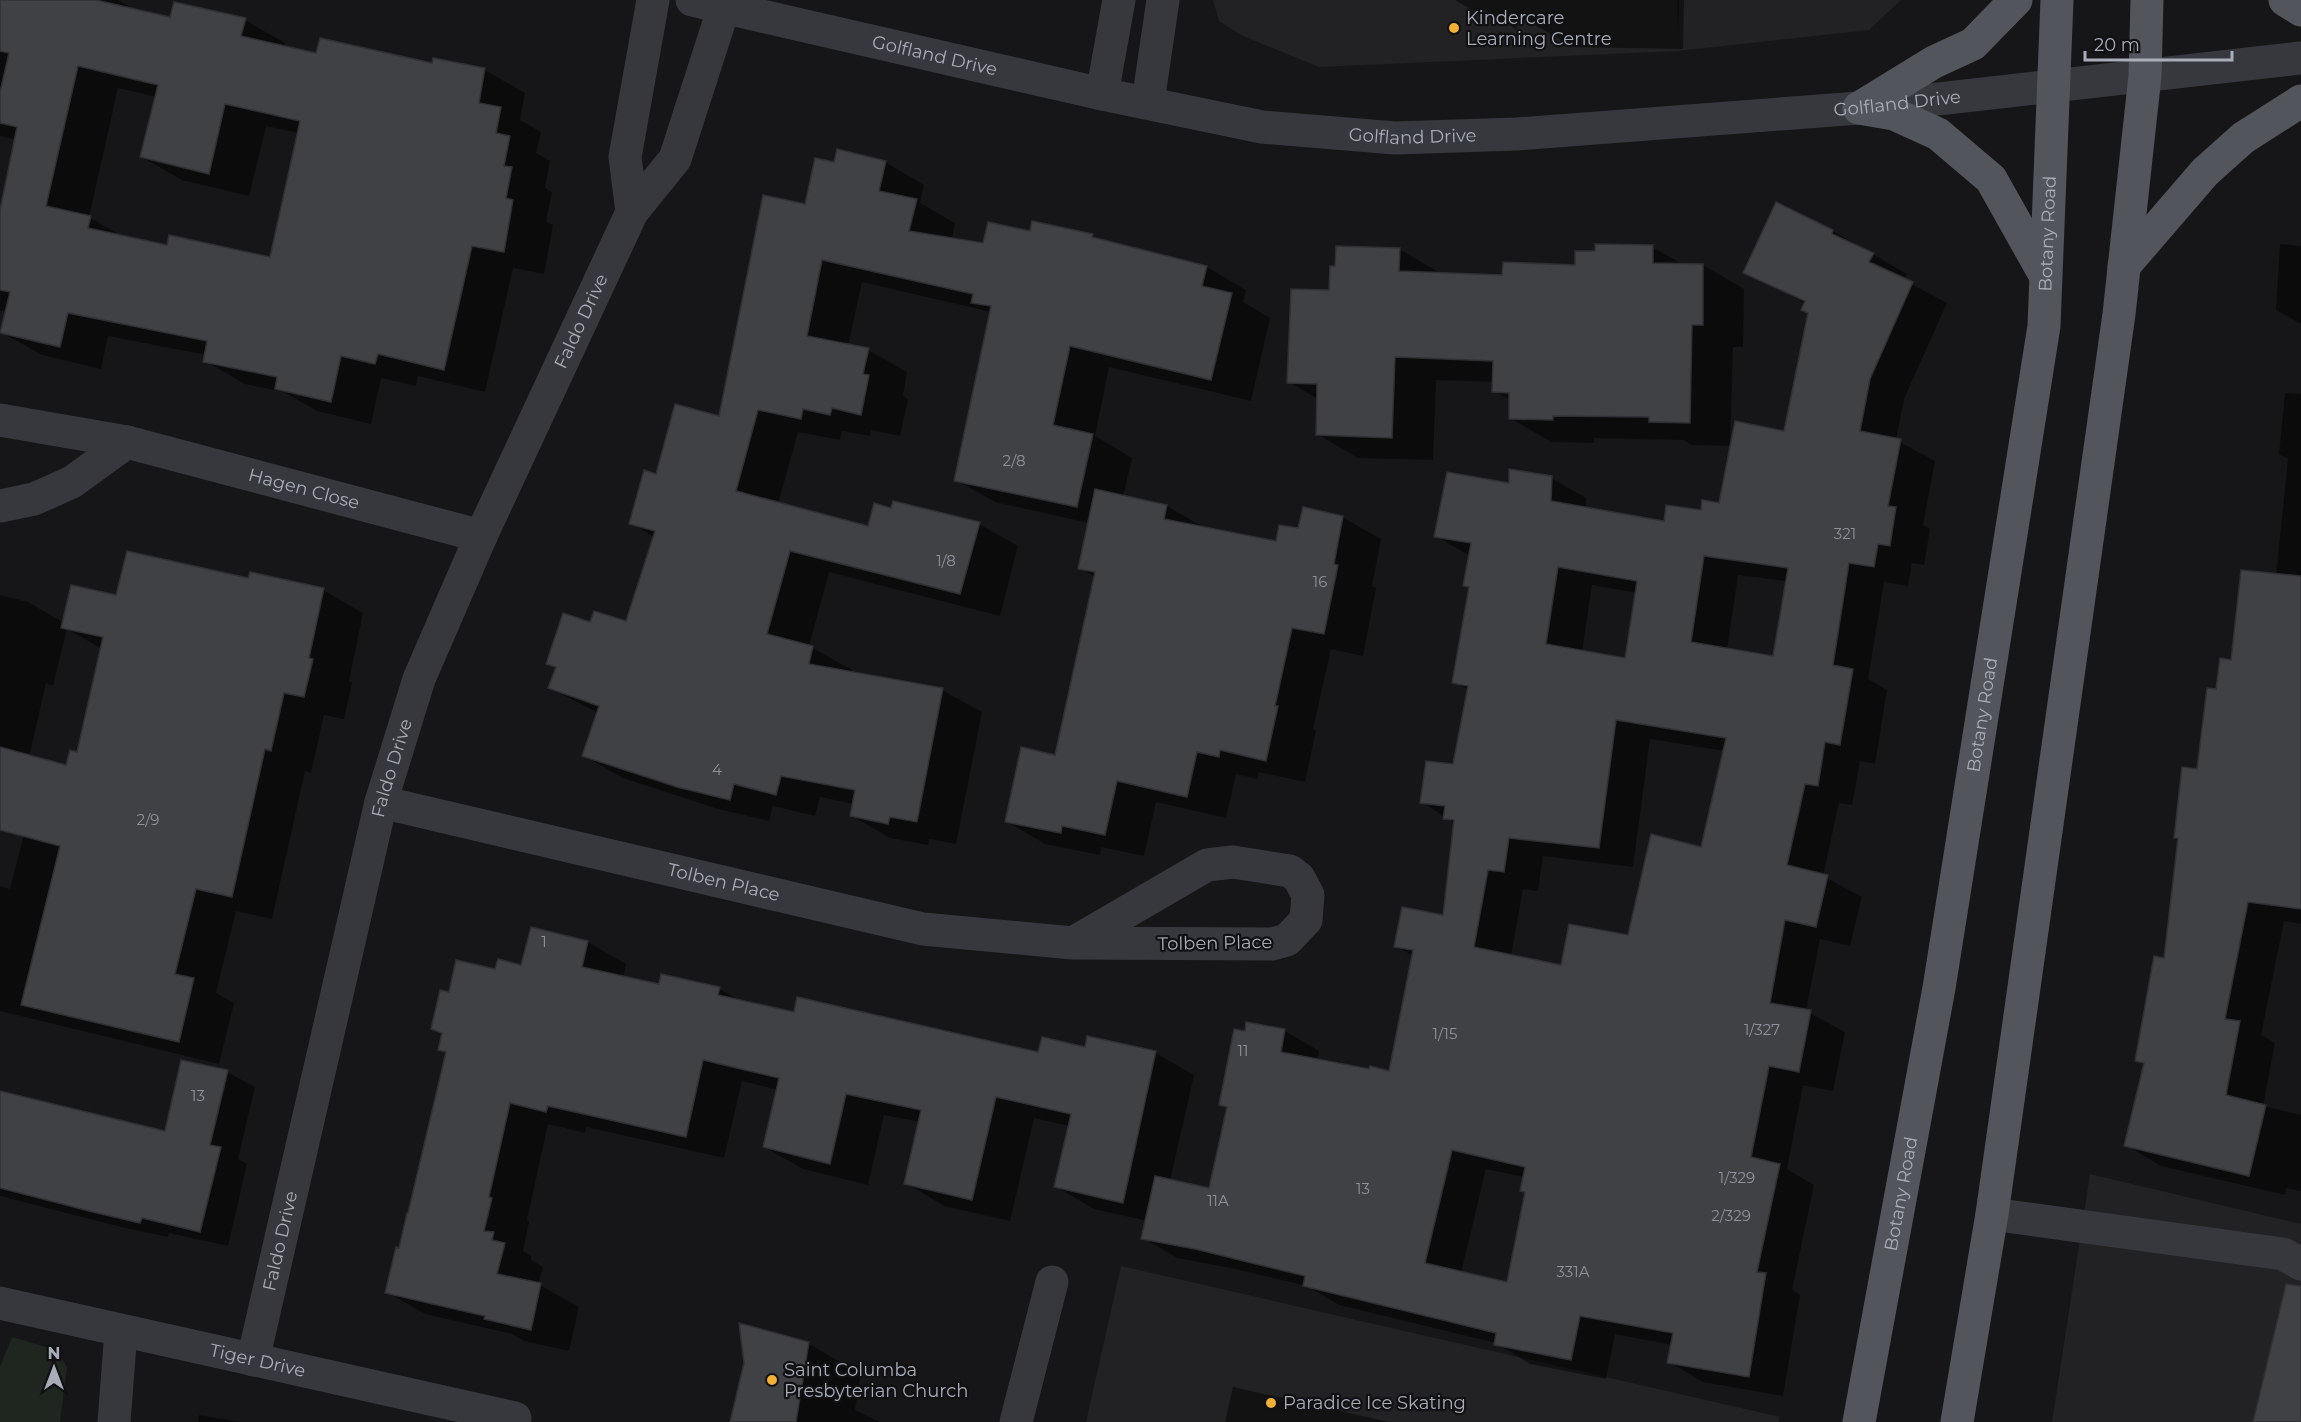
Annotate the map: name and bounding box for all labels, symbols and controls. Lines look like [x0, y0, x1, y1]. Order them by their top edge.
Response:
place label: Kindercare Learning Centre [1466, 7, 1612, 50]
marker: Kindercare Learning Centre [1447, 21, 1461, 35]
scale bar [2085, 24, 2232, 62]
street label: Golfland Drive [870, 31, 1000, 81]
text: 20 m [2094, 34, 2140, 56]
street label: Golfland Drive [1833, 86, 1962, 121]
street label: Golfland Drive [1348, 123, 1477, 149]
street label: Botany Road [2034, 175, 2061, 292]
street label: Faldo Drive [550, 270, 613, 372]
house number: 2/8 [1003, 451, 1025, 470]
street label: Hagen Close [246, 464, 362, 514]
house number: 321 [1834, 524, 1856, 543]
house number: 1/8 [936, 551, 956, 570]
house number: 16 [1313, 572, 1327, 591]
street label: Botany Road [1962, 656, 2002, 774]
street label: Faldo Drive [367, 716, 417, 820]
house number: 4 [712, 760, 722, 779]
house number: 2/9 [137, 810, 159, 829]
street label: Tolben Place [665, 859, 782, 906]
street label: Tolben Place [1157, 931, 1273, 955]
house number: 1 [541, 932, 547, 951]
house number: 1/327 [1744, 1020, 1780, 1039]
house number: 1/15 [1433, 1024, 1457, 1043]
house number: 11 [1238, 1041, 1248, 1060]
house number: 13 [191, 1086, 205, 1105]
street label: Botany Road [1880, 1135, 1922, 1253]
house number: 1/329 [1719, 1168, 1755, 1187]
house number: 13 [1356, 1179, 1370, 1198]
street label: Faldo Drive [258, 1189, 302, 1293]
house number: 11A [1207, 1191, 1229, 1210]
house number: 2/329 [1711, 1206, 1751, 1225]
house number: 331A [1556, 1262, 1590, 1281]
north arrow [24, 1338, 84, 1398]
street label: Tiger Drive [208, 1339, 308, 1382]
text: N [48, 1344, 60, 1363]
place label: Saint Columba Presbyterian Church [784, 1359, 968, 1402]
marker: Saint Columba Presbyterian Church [765, 1373, 779, 1387]
place label: Paradice Ice Skating [1283, 1392, 1466, 1414]
marker: Paradice Ice Skating [1264, 1396, 1278, 1410]

